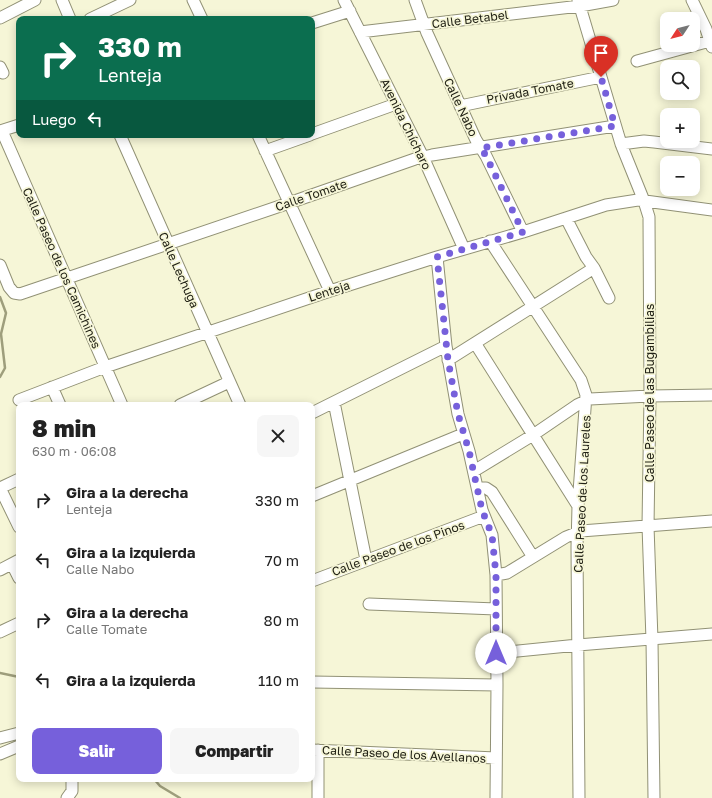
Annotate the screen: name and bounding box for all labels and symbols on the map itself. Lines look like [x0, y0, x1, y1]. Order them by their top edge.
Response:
street label: Calle Betabel [431, 7, 509, 31]
north arrow [660, 12, 700, 52]
pin [584, 36, 618, 77]
street label: Calle Nabo [441, 75, 481, 139]
street label: Privada Tomate [485, 75, 575, 107]
street label: Avenida Chícharo [377, 76, 435, 172]
street label: Calle Tomate [273, 176, 349, 214]
street label: Calle Paseo de los Camichines [20, 185, 104, 351]
street label: Calle Lechuga [156, 230, 202, 310]
street label: Lenteja [306, 277, 352, 305]
street label: Calle Paseo de las Bugambilias [642, 304, 657, 482]
street label: Calle Paseo de los Laureles [570, 415, 594, 573]
street label: Calle Paseo de los Pinos [330, 517, 466, 579]
position arrow [475, 632, 517, 674]
street label: Calle Paseo de los Avellanos [322, 742, 486, 766]

